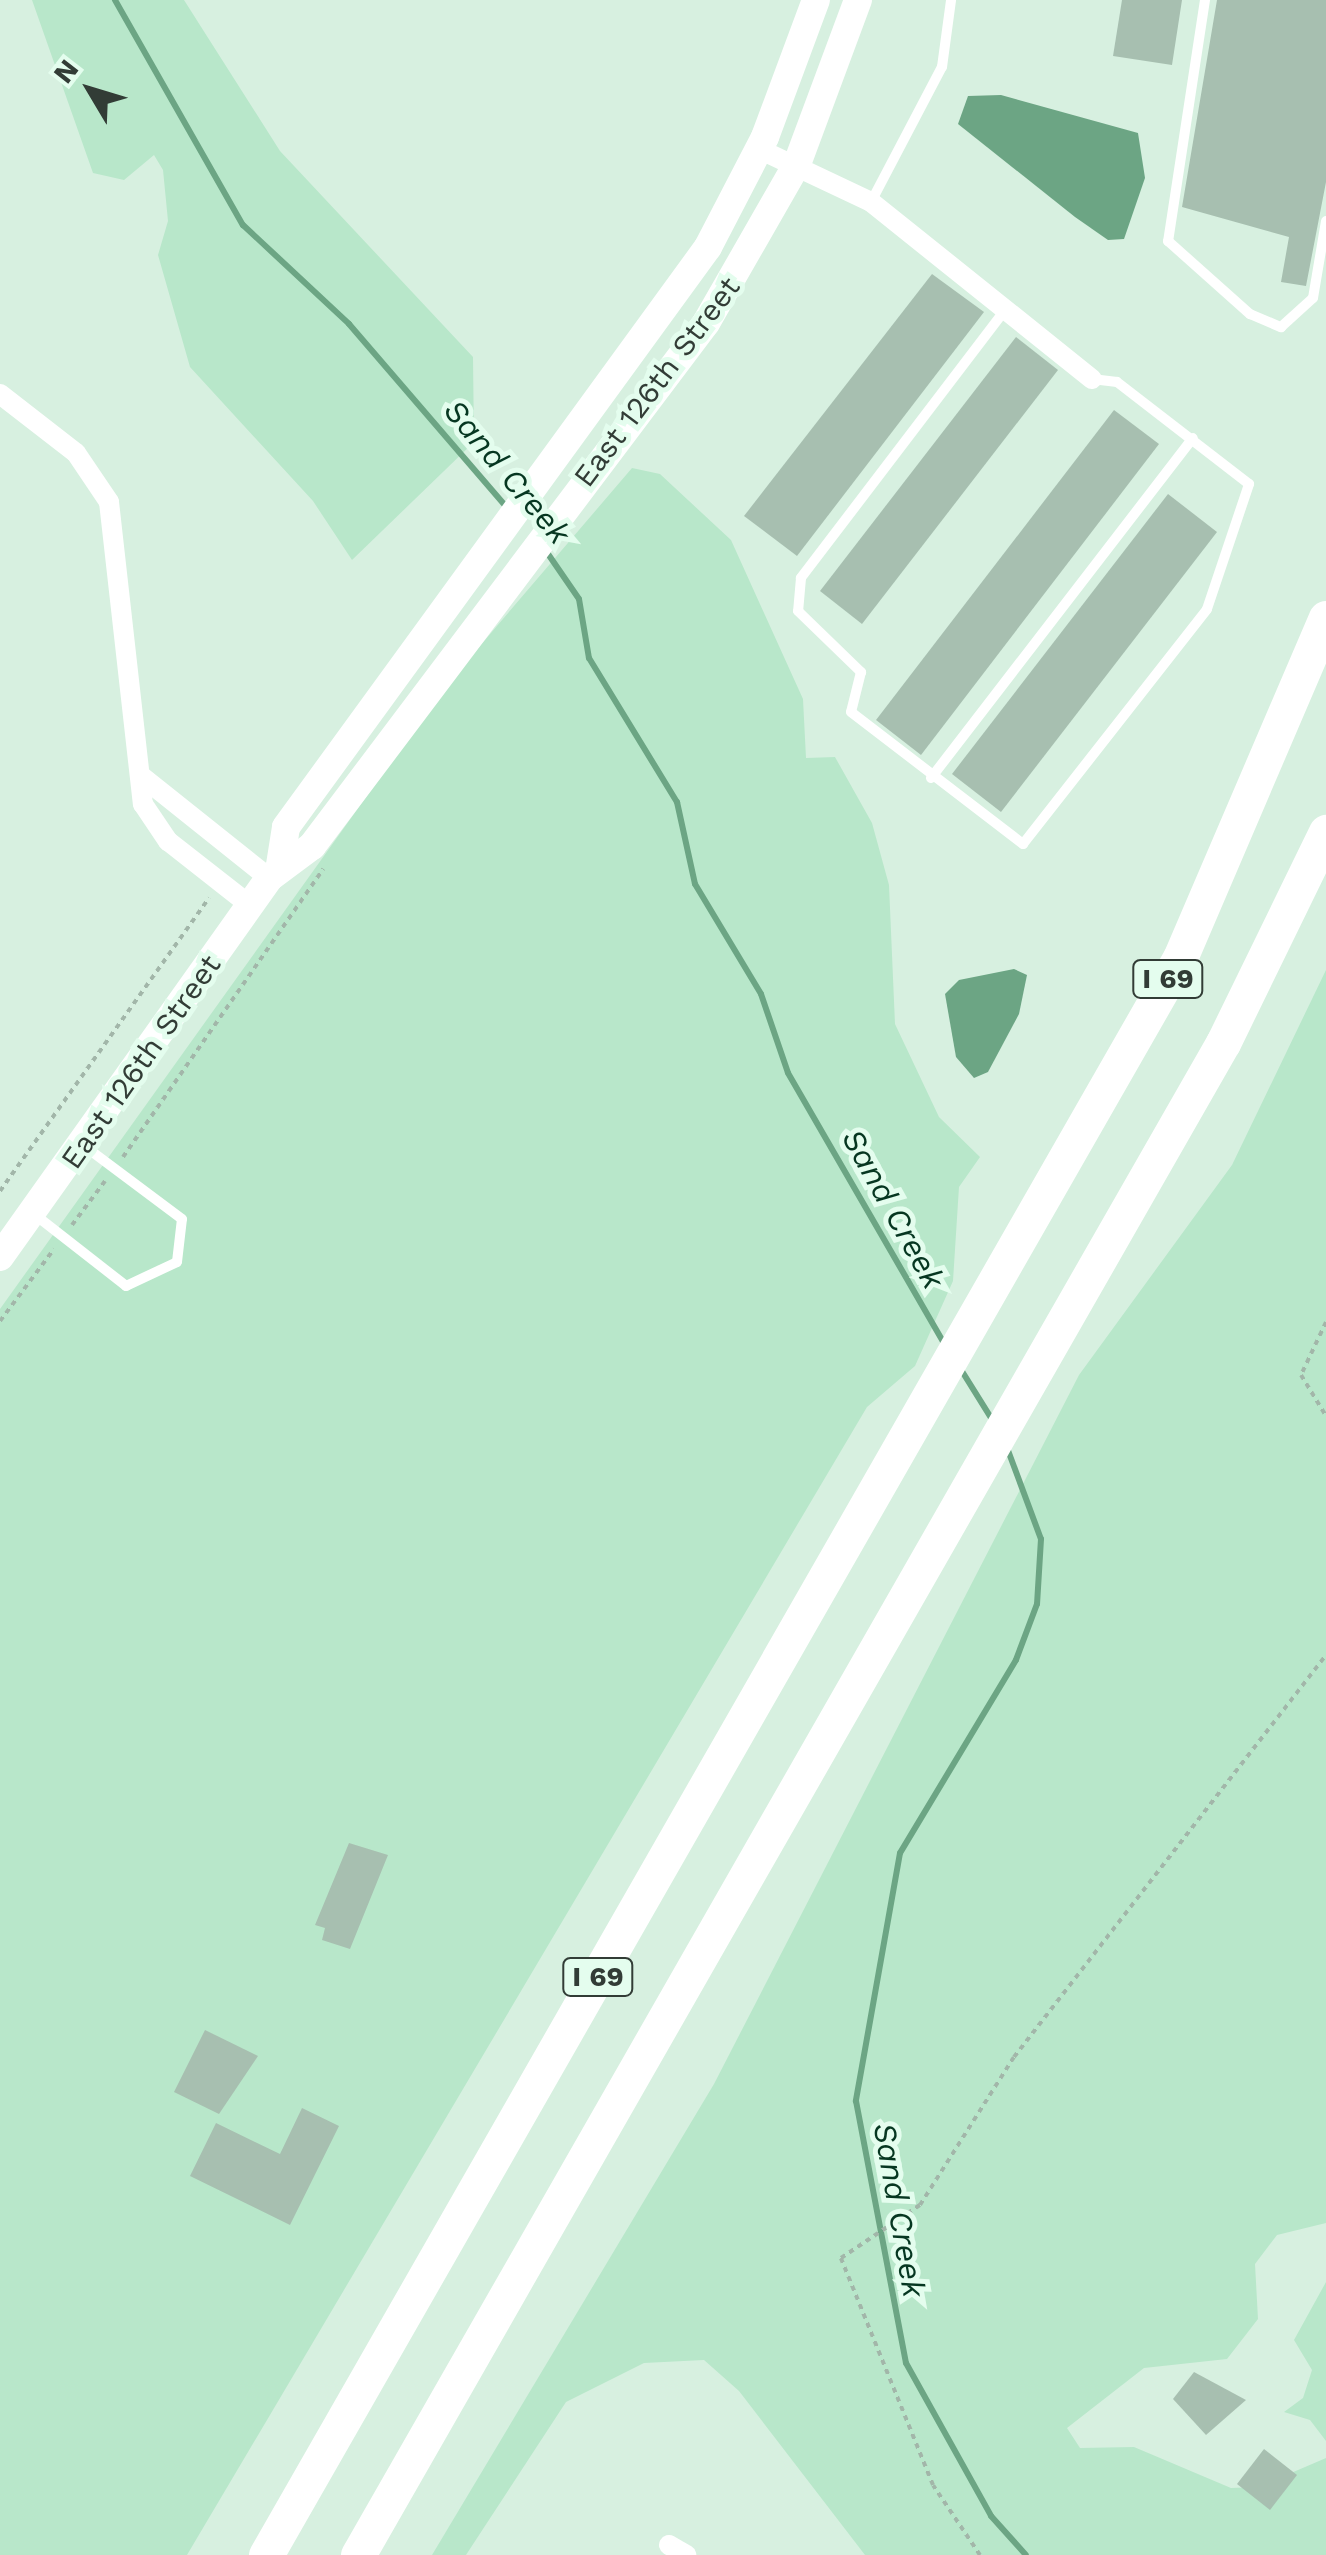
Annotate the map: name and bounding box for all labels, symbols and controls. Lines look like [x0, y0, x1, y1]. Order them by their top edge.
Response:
north arrow [40, 40, 140, 140]
text: N [47, 53, 85, 90]
street label: East 126th Street [566, 270, 748, 494]
water label: Sand Creek [435, 392, 579, 552]
street label: East 126th Street [53, 948, 229, 1176]
road number: I 69 [1130, 956, 1206, 1002]
water label: Sand Creek [833, 1122, 953, 1296]
road number: I 69 [560, 1954, 636, 2000]
water label: Sand Creek [865, 2119, 933, 2301]

